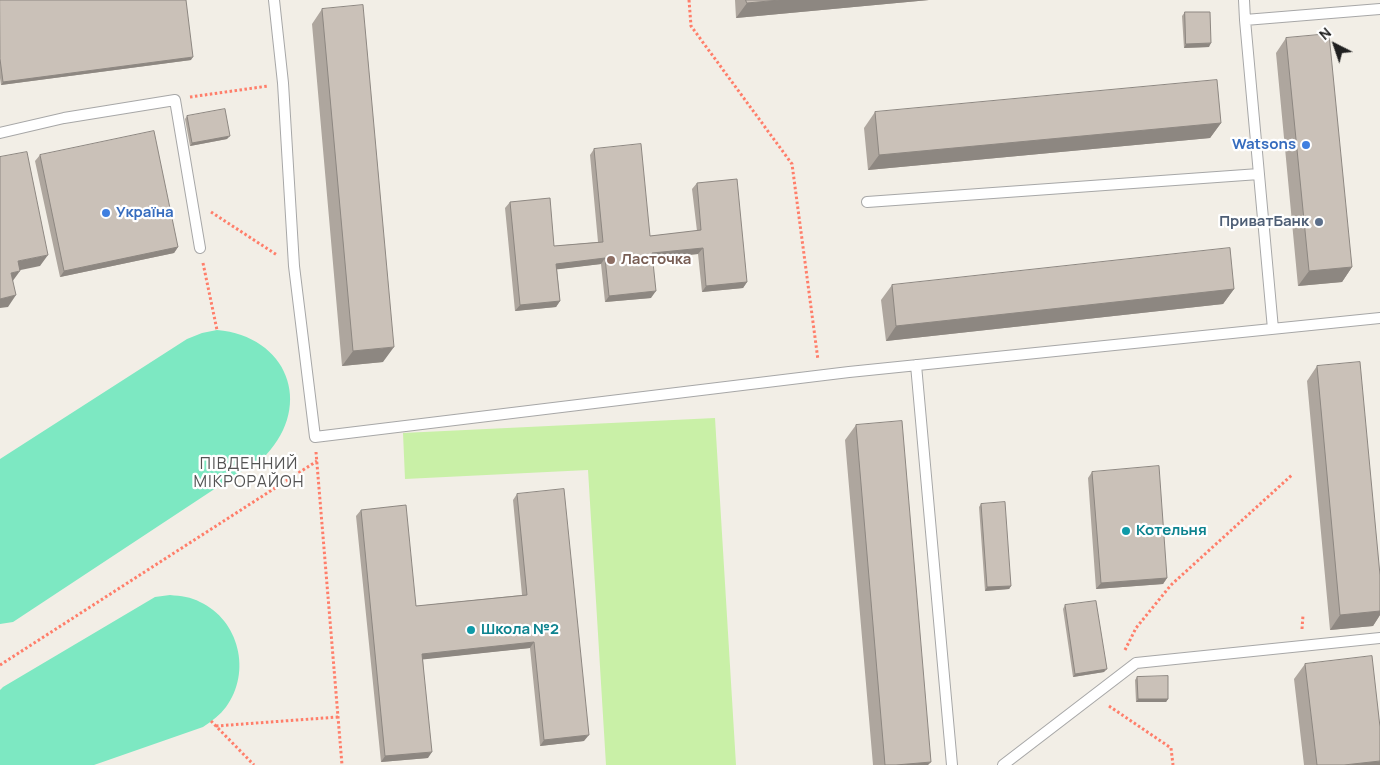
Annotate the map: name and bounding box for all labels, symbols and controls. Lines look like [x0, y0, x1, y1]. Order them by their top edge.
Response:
north arrow [1310, 20, 1360, 70]
text: N [1315, 23, 1335, 44]
place label: Watsons [1232, 136, 1296, 154]
marker: Watsons [1300, 139, 1312, 151]
place label: Україна [116, 204, 174, 222]
marker: Україна [100, 207, 112, 219]
place label: ПриватБанк [1219, 213, 1309, 231]
marker: ПриватБанк [1313, 216, 1325, 228]
place label: Ласточка [621, 251, 691, 269]
marker: Ласточка [605, 254, 617, 266]
district label: ПІВДЕННИЙ МІКРОРАЙОН [192, 455, 306, 493]
place label: Котельня [1136, 522, 1207, 540]
marker: Котельня [1120, 525, 1132, 537]
place label: Школа №2 [481, 621, 559, 639]
marker: Школа №2 [465, 624, 477, 636]

